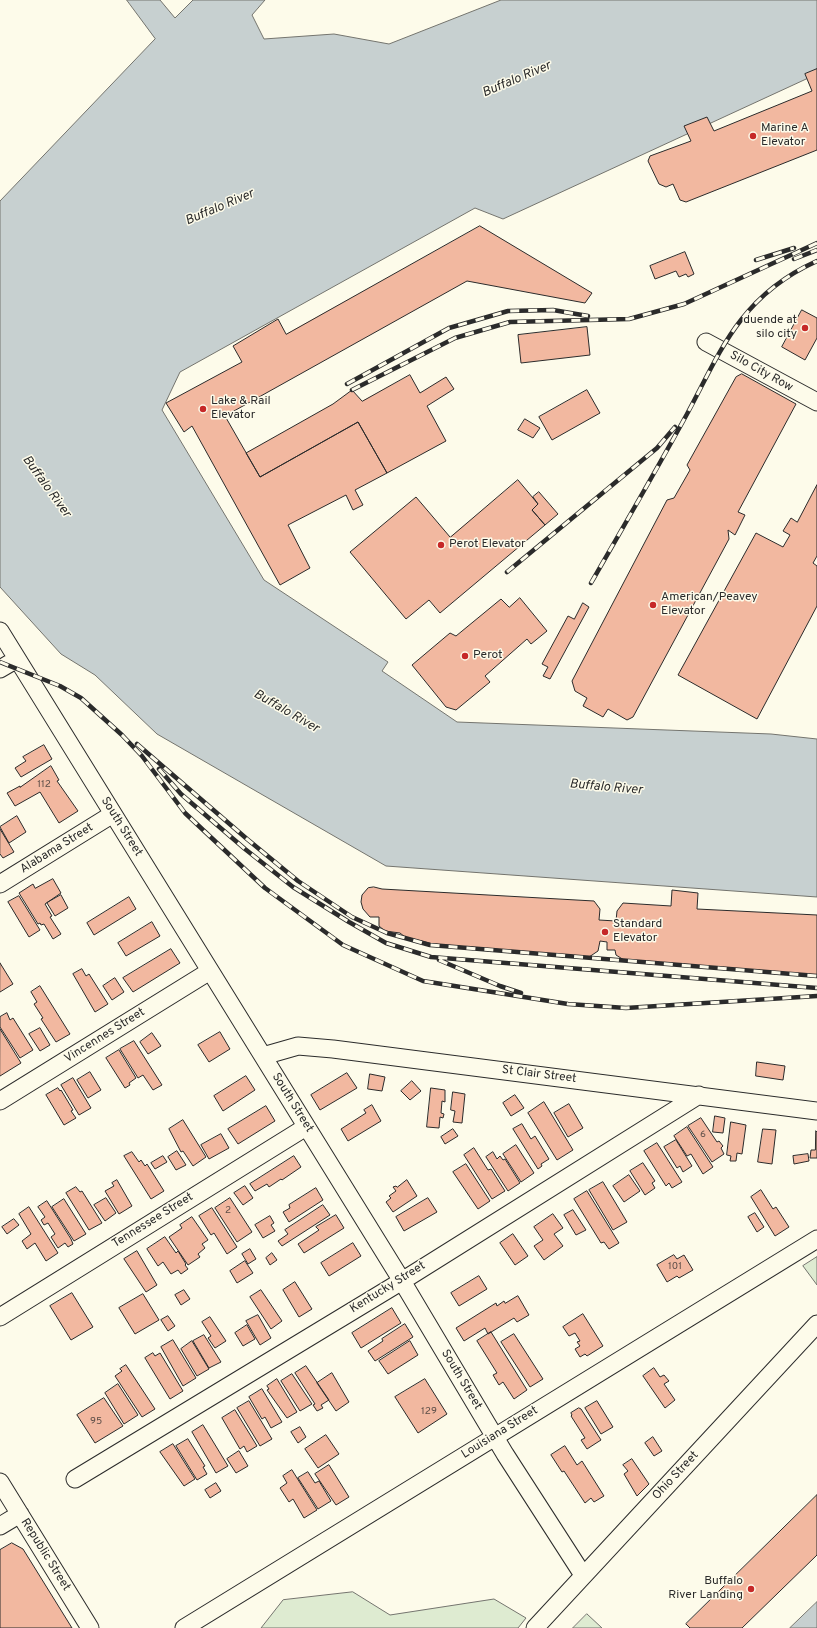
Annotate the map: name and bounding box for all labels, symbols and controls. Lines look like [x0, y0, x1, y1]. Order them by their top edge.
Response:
water label: Buffalo River [480, 59, 554, 101]
place label: Marine A Elevator [761, 122, 809, 150]
marker: Marine A Elevator [748, 131, 758, 141]
water label: Buffalo River [183, 187, 257, 229]
place label: duende at silo city [743, 314, 797, 342]
marker: duende at silo city [800, 323, 810, 333]
street label: Silo City Row [727, 349, 795, 395]
place label: Lake & Rail Elevator [211, 395, 271, 423]
marker: Lake & Rail Elevator [198, 404, 208, 414]
water label: Buffalo River [18, 453, 74, 521]
place label: Perot Elevator [449, 538, 526, 552]
marker: Perot Elevator [436, 540, 446, 550]
place label: American/Peavey Elevator [661, 591, 758, 619]
marker: American/Peavey Elevator [648, 600, 658, 610]
place label: Perot [473, 649, 503, 663]
marker: Perot [460, 651, 470, 661]
water label: Buffalo River [250, 687, 322, 737]
water label: Buffalo River [569, 777, 643, 799]
house number: 112 [37, 779, 51, 791]
street label: South Street [97, 795, 145, 859]
street label: Alabama Street [18, 821, 96, 877]
place label: Standard Elevator [613, 918, 662, 946]
marker: Standard Elevator [600, 927, 610, 937]
street label: Vincennes Street [62, 1005, 148, 1067]
street label: St Clair Street [501, 1063, 577, 1087]
street label: South Street [268, 1071, 316, 1135]
house number: 6 [700, 1129, 706, 1141]
street label: Tennessee Street [110, 1190, 196, 1252]
house number: 2 [225, 1205, 231, 1217]
street label: Kentucky Street [348, 1259, 428, 1317]
house number: 101 [668, 1261, 682, 1273]
street label: South Street [437, 1347, 485, 1413]
street label: Louisiana Street [459, 1404, 541, 1462]
house number: 129 [421, 1406, 437, 1418]
house number: 95 [90, 1416, 102, 1428]
street label: Ohio Street [650, 1449, 702, 1503]
street label: Republic Street [17, 1516, 73, 1594]
place label: Buffalo River Landing [668, 1575, 743, 1603]
marker: Buffalo River Landing [746, 1584, 756, 1594]

